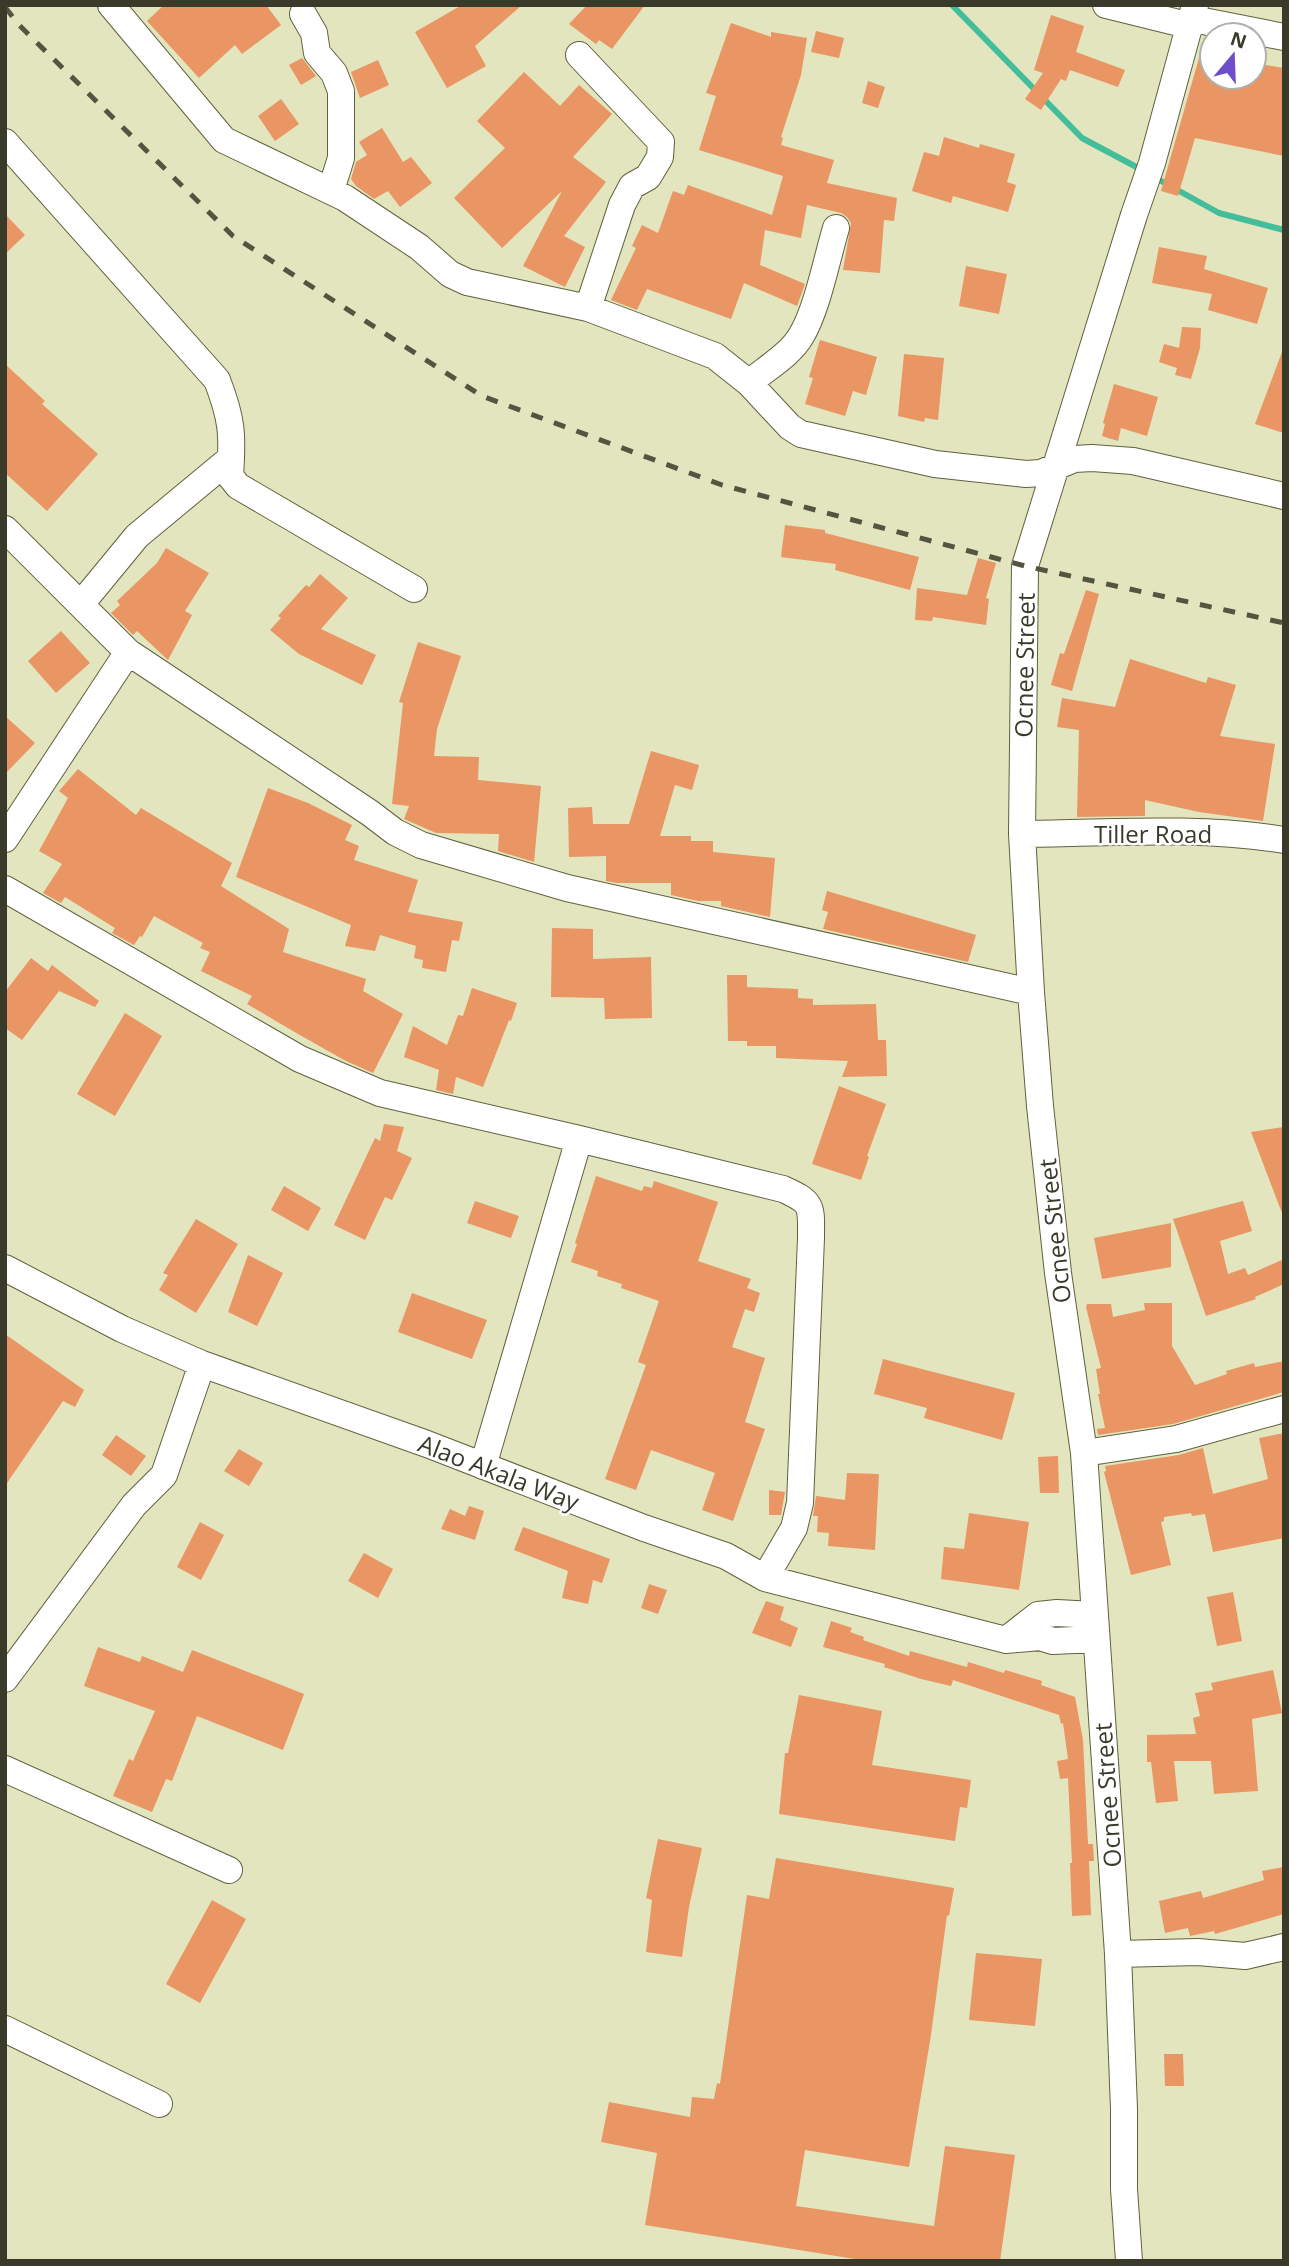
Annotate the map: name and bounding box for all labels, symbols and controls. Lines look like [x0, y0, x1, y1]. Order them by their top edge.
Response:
north arrow [1198, 21, 1268, 91]
text: N [1227, 25, 1250, 55]
street label: Ocnee Street [1006, 592, 1042, 738]
street label: Tiller Road [1094, 817, 1212, 850]
street label: Ocnee Street [1030, 1157, 1078, 1305]
street label: Alao Akala Way [414, 1426, 585, 1518]
street label: Ocnee Street [1085, 1721, 1129, 1869]

